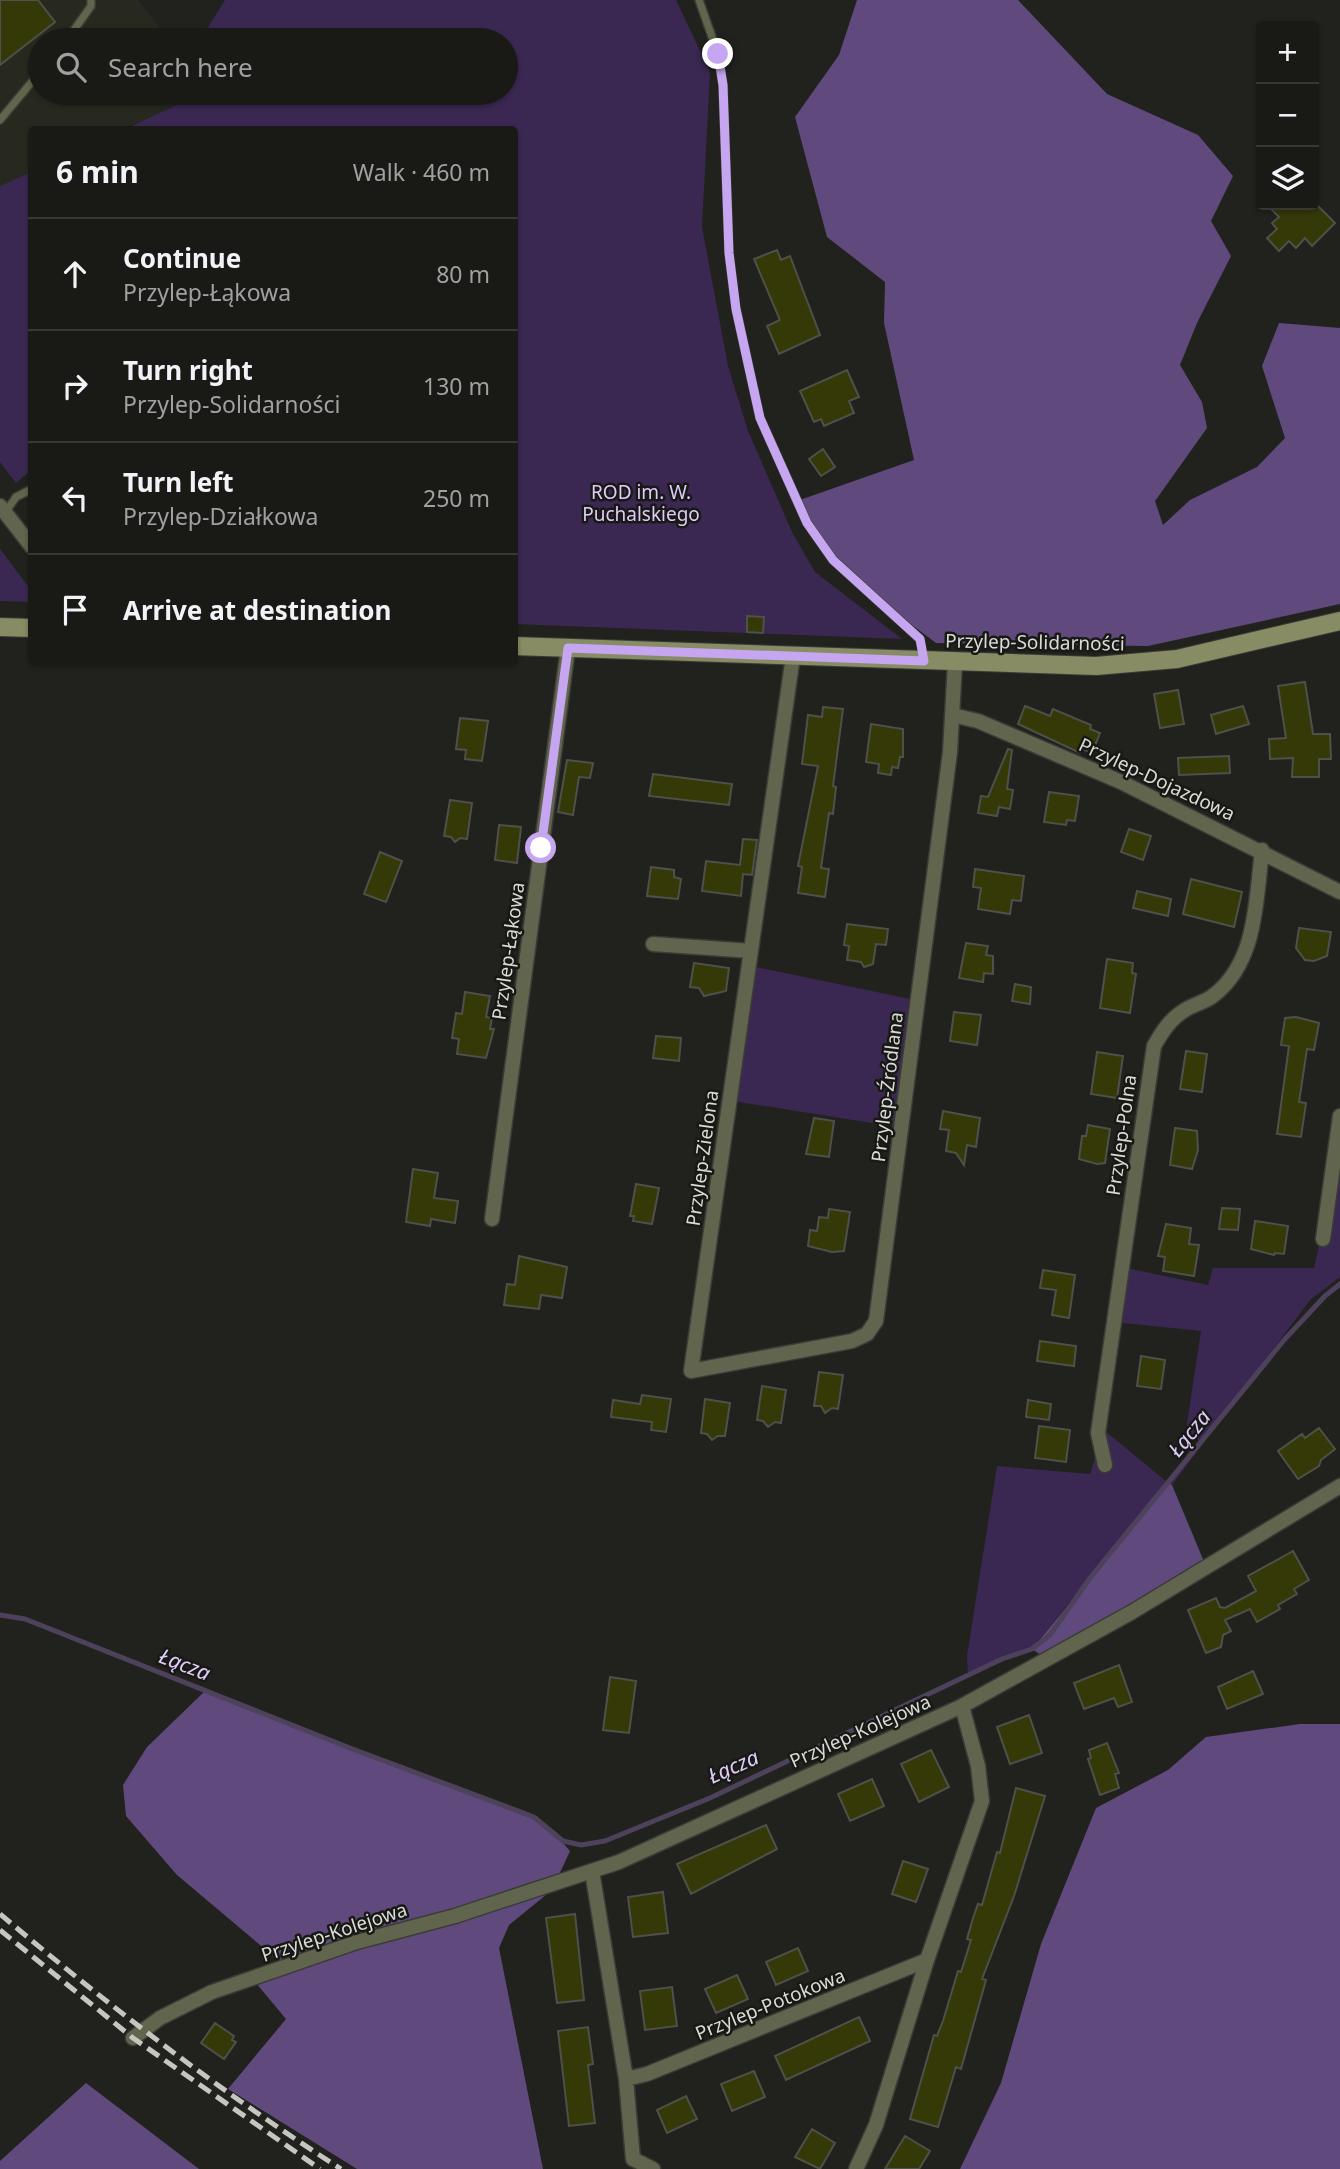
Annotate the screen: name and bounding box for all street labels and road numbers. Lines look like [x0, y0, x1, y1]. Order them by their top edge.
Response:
street label: Przylep-Solidarności [945, 627, 1125, 657]
street label: Przylep-Dojazdowa [1075, 731, 1239, 827]
street label: Przylep-Łąkowa [485, 880, 531, 1022]
street label: Przylep-Źródlana [865, 1011, 909, 1163]
street label: Przylep-Polna [1100, 1073, 1142, 1197]
street label: Przylep-Zielona [680, 1089, 724, 1227]
street label: Przylep-Kolejowa [785, 1688, 935, 1774]
street label: Przylep-Kolejowa [258, 1896, 410, 1968]
street label: Przylep-Potokowa [691, 1962, 849, 2046]

